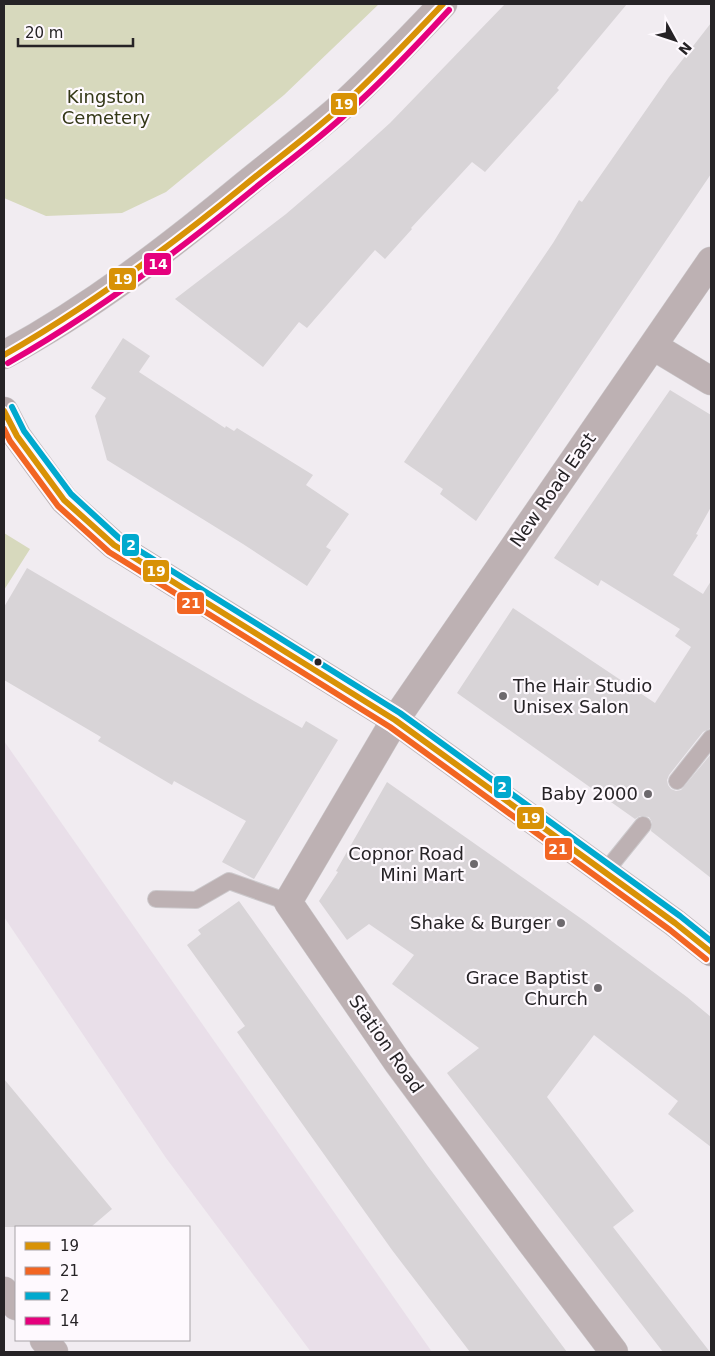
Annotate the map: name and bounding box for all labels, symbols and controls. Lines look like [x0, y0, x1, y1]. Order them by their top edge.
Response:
scale bar [18, 15, 132, 47]
north arrow [650, 15, 700, 65]
text: 20 m [25, 24, 63, 42]
text: N [675, 39, 695, 58]
park label: Kingston Cemetery [62, 86, 151, 128]
line badge: 19 [330, 92, 358, 116]
text: 19 [334, 96, 354, 112]
line badge: 14 [143, 252, 172, 276]
text: 14 [148, 256, 168, 272]
line badge: 19 [108, 267, 137, 291]
text: 19 [113, 271, 133, 287]
street label: New Road East [505, 429, 600, 551]
line badge: 2 [121, 533, 140, 557]
text: 2 [126, 537, 136, 553]
line badge: 19 [142, 559, 170, 583]
text: 19 [146, 563, 166, 579]
line badge: 21 [176, 591, 205, 615]
text: 21 [181, 595, 201, 611]
unlabelled marker [313, 657, 323, 667]
place label: The Hair Studio Unisex Salon [512, 675, 652, 717]
marker: The Hair Studio Unisex Salon [497, 690, 509, 702]
line badge: 2 [493, 775, 512, 799]
text: 2 [497, 779, 507, 795]
place label: Baby 2000 [541, 783, 638, 804]
marker: Baby 2000 [642, 788, 654, 800]
line badge: 19 [516, 806, 545, 830]
text: 19 [521, 810, 541, 826]
line badge: 21 [544, 837, 573, 861]
text: 21 [548, 841, 568, 857]
place label: Copnor Road Mini Mart [348, 843, 464, 885]
marker: Copnor Road Mini Mart [468, 858, 480, 870]
place label: Shake & Burger [410, 912, 552, 933]
marker: Shake & Burger [555, 917, 567, 929]
place label: Grace Baptist Church [466, 967, 588, 1009]
marker: Grace Baptist Church [592, 982, 604, 994]
street label: Station Road [345, 991, 428, 1097]
legend [15, 1226, 190, 1341]
text: 19 [60, 1237, 79, 1255]
text: 21 [60, 1262, 79, 1280]
text: 2 [60, 1287, 70, 1305]
text: 14 [60, 1312, 79, 1330]

